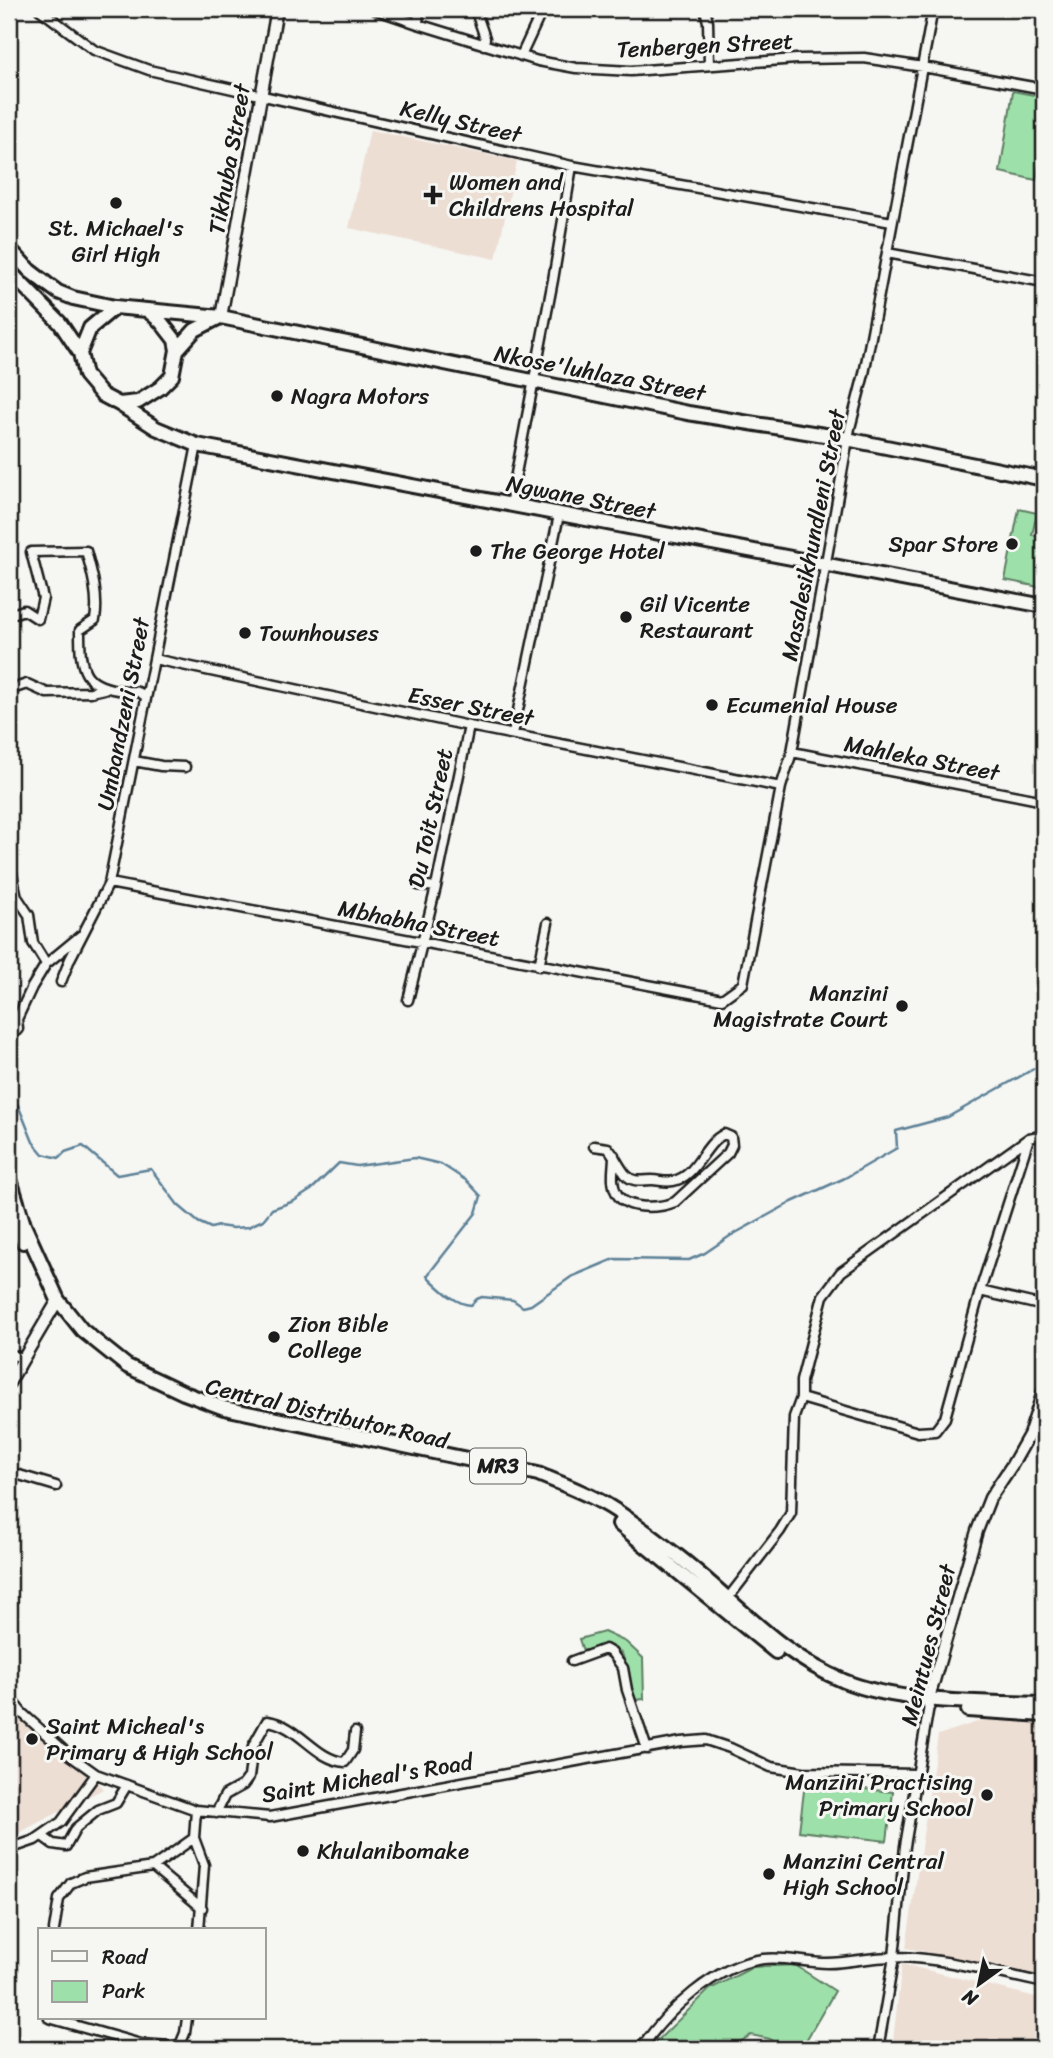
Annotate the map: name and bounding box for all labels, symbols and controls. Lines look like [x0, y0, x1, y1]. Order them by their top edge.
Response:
street label: Tenbergen Street [616, 20, 794, 71]
street label: Tikhuba Street [196, 79, 263, 238]
street label: Kelly Street [396, 88, 527, 156]
place label: Women and Childrens Hospital [449, 162, 634, 229]
marker: Women and Childrens Hospital [423, 185, 443, 205]
marker: St. Michael's Girl High [108, 195, 124, 211]
place label: St. Michael's Girl High [48, 208, 184, 275]
street label: Nkose'luhlaza Street [491, 333, 711, 414]
place label: Nagra Motors [291, 376, 429, 417]
marker: Nagra Motors [269, 388, 285, 404]
street label: Masalesikhundleni Street [769, 404, 858, 664]
street label: Ngwane Street [503, 463, 661, 532]
place label: Spar Store [889, 524, 998, 565]
place label: The George Hotel [490, 531, 665, 572]
marker: Spar Store [1004, 536, 1020, 552]
marker: The George Hotel [468, 543, 484, 559]
place label: Gil Vicente Restaurant [640, 584, 754, 651]
marker: Gil Vicente Restaurant [618, 609, 634, 625]
street label: Umbandzeni Street [85, 612, 163, 814]
place label: Townhouses [259, 613, 379, 654]
marker: Townhouses [237, 625, 253, 641]
street label: Esser Street [405, 674, 539, 739]
place label: Ecumenial House [726, 685, 898, 726]
marker: Ecumenial House [704, 697, 720, 713]
street label: Mahleka Street [841, 723, 1005, 794]
street label: Du Toit Street [396, 745, 465, 892]
street label: Mbhabha Street [335, 888, 503, 959]
place label: Manzini Magistrate Court [713, 973, 889, 1040]
marker: Manzini Magistrate Court [894, 998, 910, 1014]
place label: Zion Bible College [288, 1304, 389, 1371]
marker: Zion Bible College [266, 1329, 282, 1345]
street label: Central Distributor Road [202, 1366, 454, 1462]
road number: MR3 [470, 1448, 526, 1484]
street label: Meintues Street [889, 1558, 969, 1730]
place label: Saint Micheal's Primary & High School [46, 1706, 273, 1773]
marker: Saint Micheal's Primary & High School [24, 1731, 40, 1747]
street label: Saint Micheal's Road [259, 1741, 477, 1815]
place label: Manzini Practising Primary School [785, 1762, 973, 1829]
marker: Manzini Practising Primary School [979, 1787, 995, 1803]
place label: Khulanibomake [317, 1831, 469, 1872]
place label: Manzini Central High School [783, 1841, 944, 1908]
marker: Khulanibomake [295, 1843, 311, 1859]
marker: Manzini Central High School [761, 1866, 777, 1882]
legend [38, 1928, 266, 2020]
text: Road [102, 1938, 149, 1976]
north arrow [944, 1950, 1014, 2020]
text: Park [102, 1972, 145, 2010]
text: N [955, 1980, 985, 2016]

